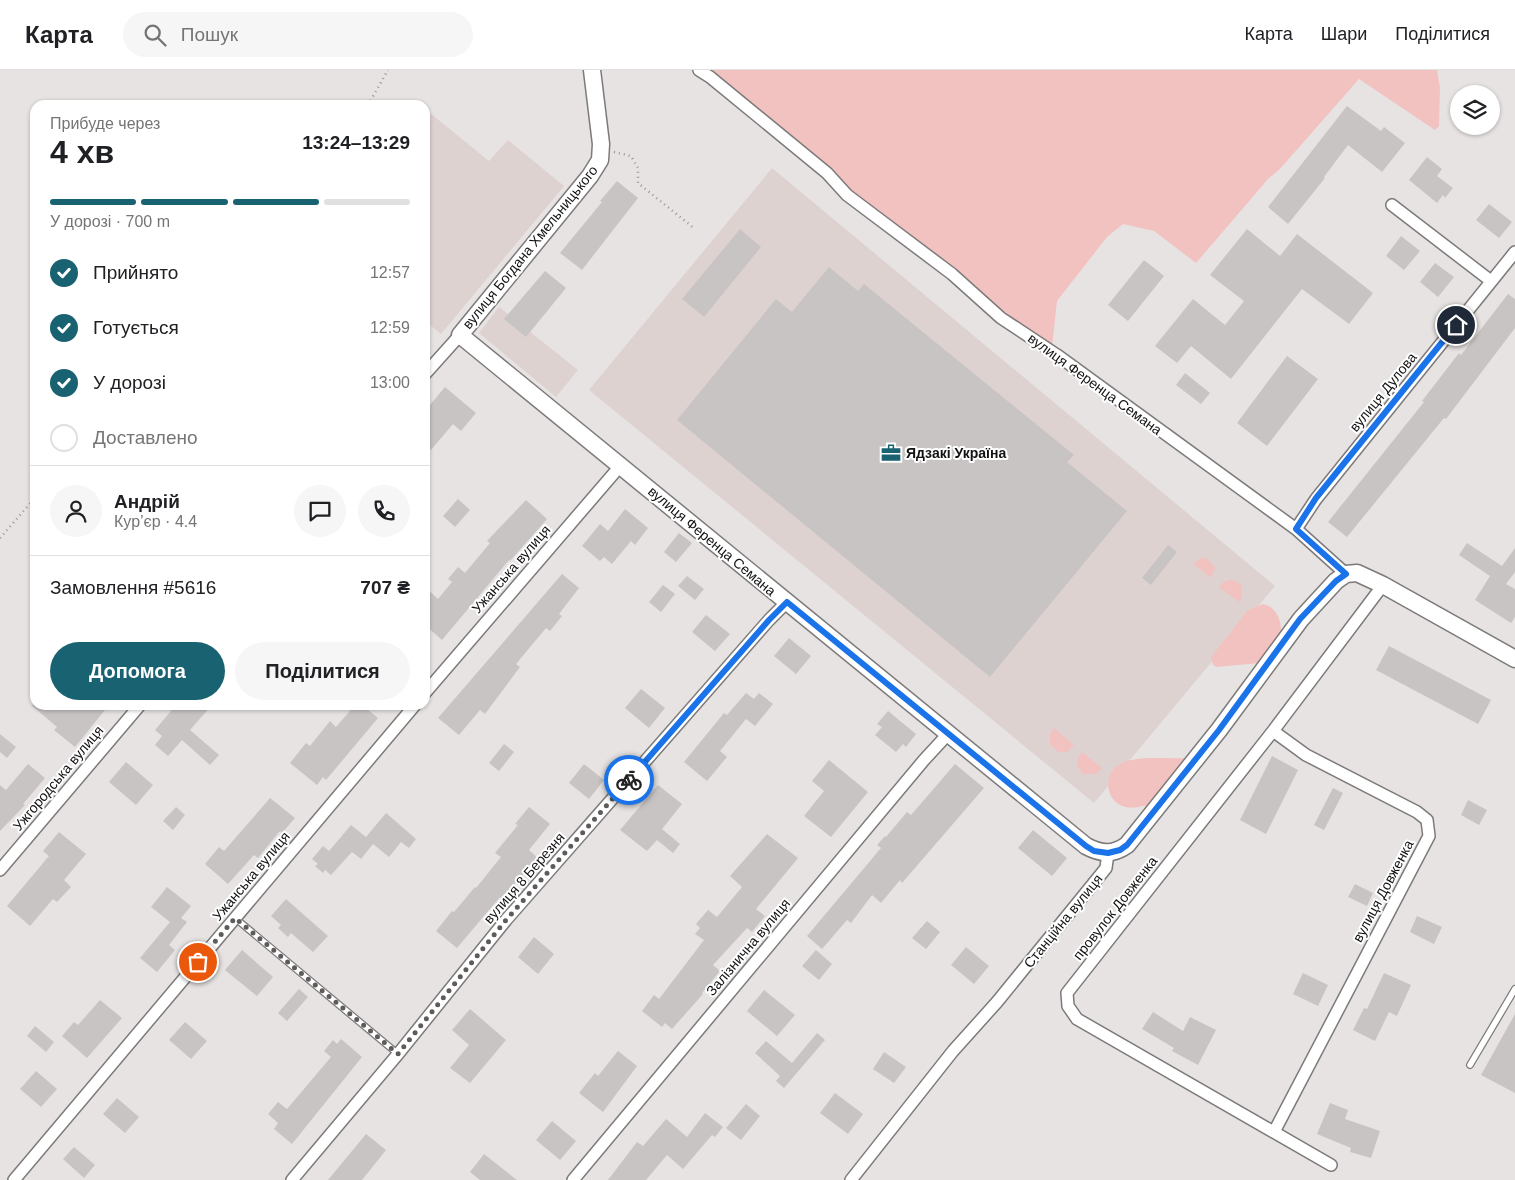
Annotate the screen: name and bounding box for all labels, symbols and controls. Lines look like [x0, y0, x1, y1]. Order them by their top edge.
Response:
search box [123, 12, 473, 57]
text: Карта [25, 21, 93, 48]
icon: search [141, 21, 169, 49]
text: Пошук [181, 24, 238, 45]
text: Карта [1245, 24, 1293, 44]
text: Шари [1321, 24, 1367, 44]
text: Поділитися [1395, 24, 1490, 44]
map controls [1450, 85, 1500, 135]
button: layers [1450, 85, 1500, 135]
text: Прибуде через [50, 115, 160, 132]
text: 13:24–13:29 [302, 132, 410, 153]
text: 4 хв [50, 134, 114, 170]
street label: вулиця Богдана Хмельницького [459, 162, 601, 332]
text: У дорозі · 700 m [50, 213, 170, 230]
icon: check [50, 259, 78, 287]
text: Прийнято [93, 262, 178, 283]
text: 12:57 [370, 264, 410, 281]
pin [1435, 304, 1477, 346]
icon: home [1442, 311, 1470, 339]
icon: check [50, 314, 78, 342]
text: Готується [93, 317, 179, 338]
text: 12:59 [370, 319, 410, 336]
street label: вулиця Ференца Семана [1025, 330, 1165, 438]
street label: вулиця Дулова [1346, 349, 1420, 435]
icon: check [50, 369, 78, 397]
text: У дорозі [93, 372, 166, 393]
text: 13:00 [370, 374, 410, 391]
text: Доставлено [93, 427, 198, 448]
office icon: Ядзакі Україна [880, 442, 902, 464]
place label: Ядзакі Україна [906, 445, 1006, 461]
street label: вулиця Ференца Семана [645, 483, 779, 599]
button: person [50, 485, 102, 537]
button: chat [294, 485, 346, 537]
button: phone [358, 485, 410, 537]
text: Андрій [114, 491, 180, 512]
text: Кур’єр · 4.4 [114, 513, 197, 530]
street label: Ужанська вулиця [469, 522, 553, 616]
text: Замовлення #5616 [50, 577, 216, 598]
text: 707 ₴ [360, 577, 410, 598]
button: Допомога [50, 642, 225, 700]
button: Поділитися [235, 642, 410, 700]
street label: Ужгородська вулиця [10, 722, 106, 834]
courier [604, 755, 654, 805]
icon: bike [615, 766, 643, 794]
street label: Ужанська вулиця [209, 828, 293, 924]
street label: вулиця 8 Березня [480, 829, 568, 927]
street label: вулиця Довженка [1349, 837, 1417, 945]
street label: провулок Довженка [1070, 853, 1160, 963]
street label: Станційна вулиця [1020, 871, 1106, 971]
street label: Залізнична вулиця [703, 895, 793, 999]
pin [177, 941, 219, 983]
icon: bag [184, 948, 212, 976]

